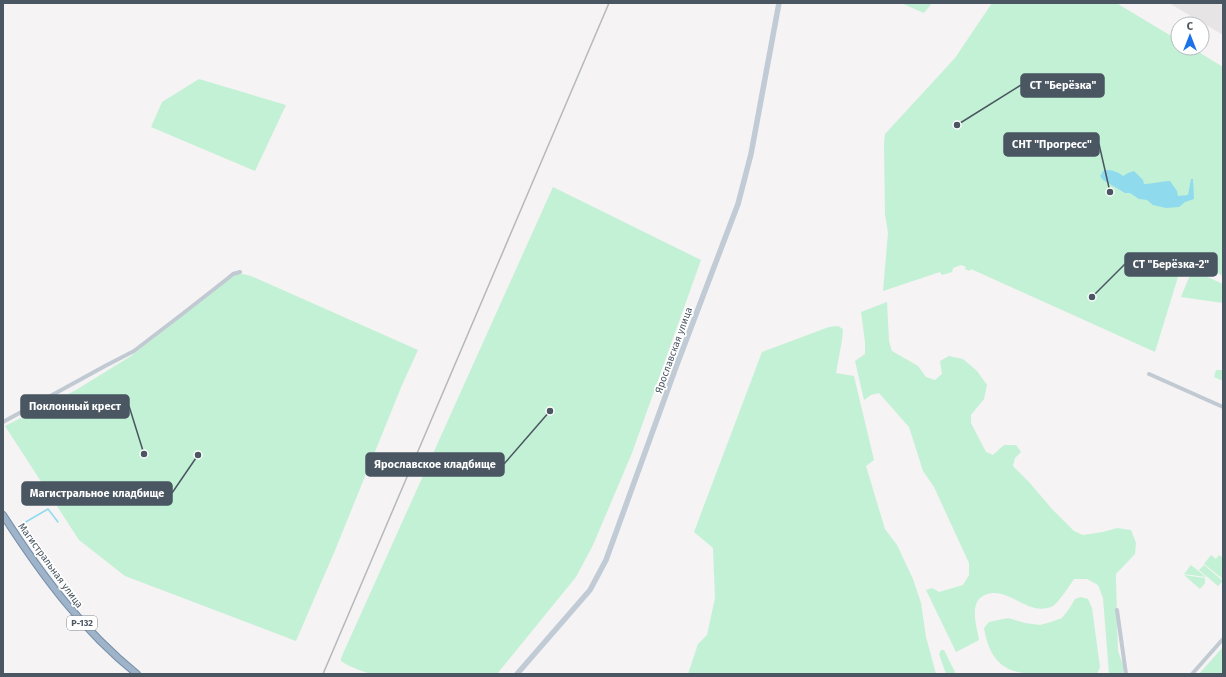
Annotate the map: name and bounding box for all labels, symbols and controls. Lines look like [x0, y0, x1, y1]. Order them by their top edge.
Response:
north arrow [1170, 16, 1210, 56]
text: С [1187, 20, 1194, 33]
callout: СТ "Берёзка" [1021, 74, 1104, 97]
text: СТ "Берёзка" [1030, 79, 1097, 92]
callout: СНТ "Прогресс" [1004, 133, 1099, 156]
text: СНТ "Прогресс" [1012, 138, 1092, 151]
callout: СТ "Берёзка-2" [1125, 253, 1217, 276]
text: СТ "Берёзка-2" [1133, 258, 1209, 271]
street label: Ярославская улица [653, 306, 695, 395]
callout: Поклонный крест [21, 395, 129, 418]
text: Поклонный крест [29, 400, 122, 413]
callout: Ярославское кладбище [366, 453, 504, 476]
text: Ярославское кладбище [374, 458, 496, 471]
callout: Магистральное кладбище [22, 482, 172, 505]
text: Магистральное кладбище [30, 487, 164, 500]
street label: Магистральная улица [15, 521, 85, 611]
road number: Р-132 [67, 616, 97, 630]

